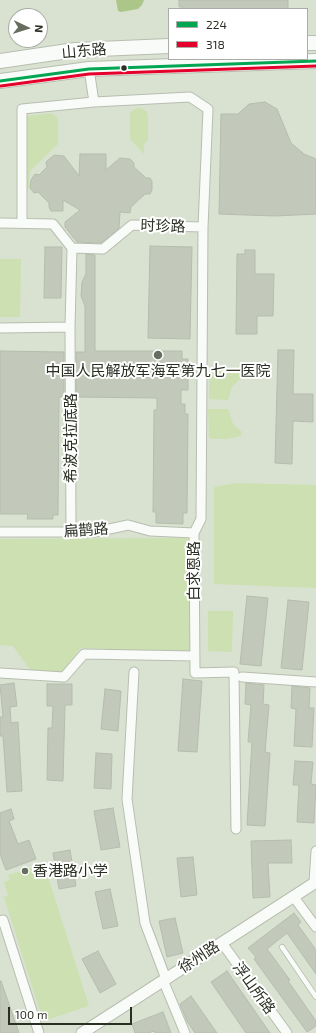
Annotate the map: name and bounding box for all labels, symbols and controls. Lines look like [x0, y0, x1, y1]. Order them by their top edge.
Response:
north arrow [8, 8, 48, 48]
legend [168, 8, 308, 60]
text: 224 [206, 17, 227, 31]
text: N [33, 24, 46, 33]
text: 318 [206, 37, 225, 51]
street label: 山东路 [61, 40, 107, 62]
unlabelled marker [119, 63, 129, 73]
street label: 时珍路 [140, 216, 186, 236]
marker: 中国人民解放军海军第九七一医院 [152, 349, 164, 361]
place label: 中国人民解放军海军第九七一医院 [46, 362, 270, 380]
street label: 希波克拉底路 [62, 393, 80, 483]
street label: 扁鹊路 [63, 519, 109, 541]
street label: 白求恩路 [185, 541, 203, 601]
place label: 香港路小学 [33, 862, 108, 880]
marker: 香港路小学 [20, 866, 30, 876]
street label: 徐州路 [175, 937, 223, 977]
street label: 浮山所路 [229, 958, 279, 1018]
scale bar [10, 999, 134, 1025]
text: 100 m [15, 1007, 47, 1021]

